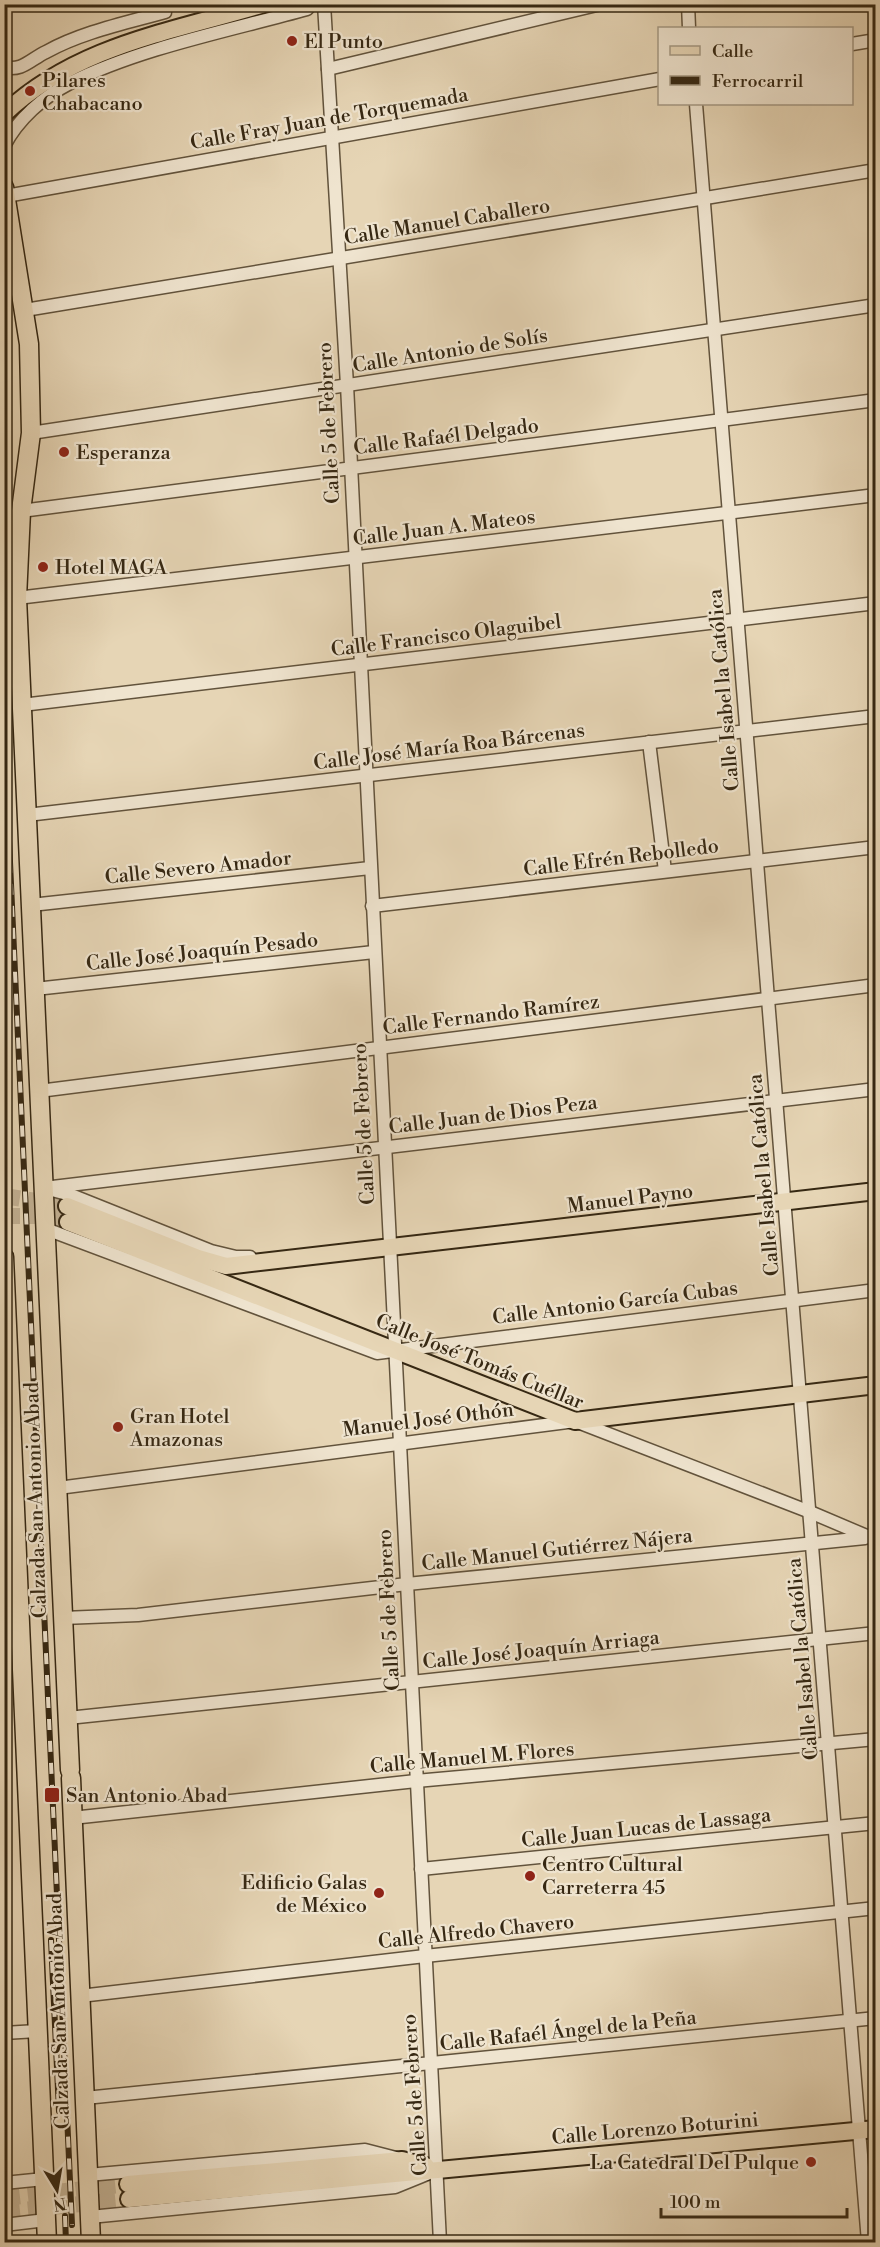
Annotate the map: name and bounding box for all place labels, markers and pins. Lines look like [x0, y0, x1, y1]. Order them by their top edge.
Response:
place label: El Punto [304, 30, 383, 55]
marker: El Punto [285, 34, 299, 48]
place label: Pilares Chabacano [42, 69, 143, 117]
marker: Pilares Chabacano [23, 84, 37, 98]
place label: Esperanza [76, 441, 171, 466]
marker: Esperanza [57, 445, 71, 459]
place label: Hotel MAGA [55, 556, 168, 581]
marker: Hotel MAGA [36, 560, 50, 574]
place label: Gran Hotel Amazonas [129, 1405, 230, 1453]
marker: Gran Hotel Amazonas [111, 1420, 125, 1434]
place label: San Antonio Abad [66, 1784, 228, 1809]
marker: San Antonio Abad [43, 1786, 61, 1804]
place label: Centro Cultural Carreterra 45 [542, 1853, 683, 1901]
marker: Centro Cultural Carreterra 45 [523, 1869, 537, 1883]
place label: Edificio Galas de México [241, 1871, 367, 1919]
marker: Edificio Galas de México [372, 1886, 386, 1900]
place label: La Catedral Del Pulque [590, 2151, 799, 2176]
marker: La Catedral Del Pulque [804, 2155, 818, 2169]

